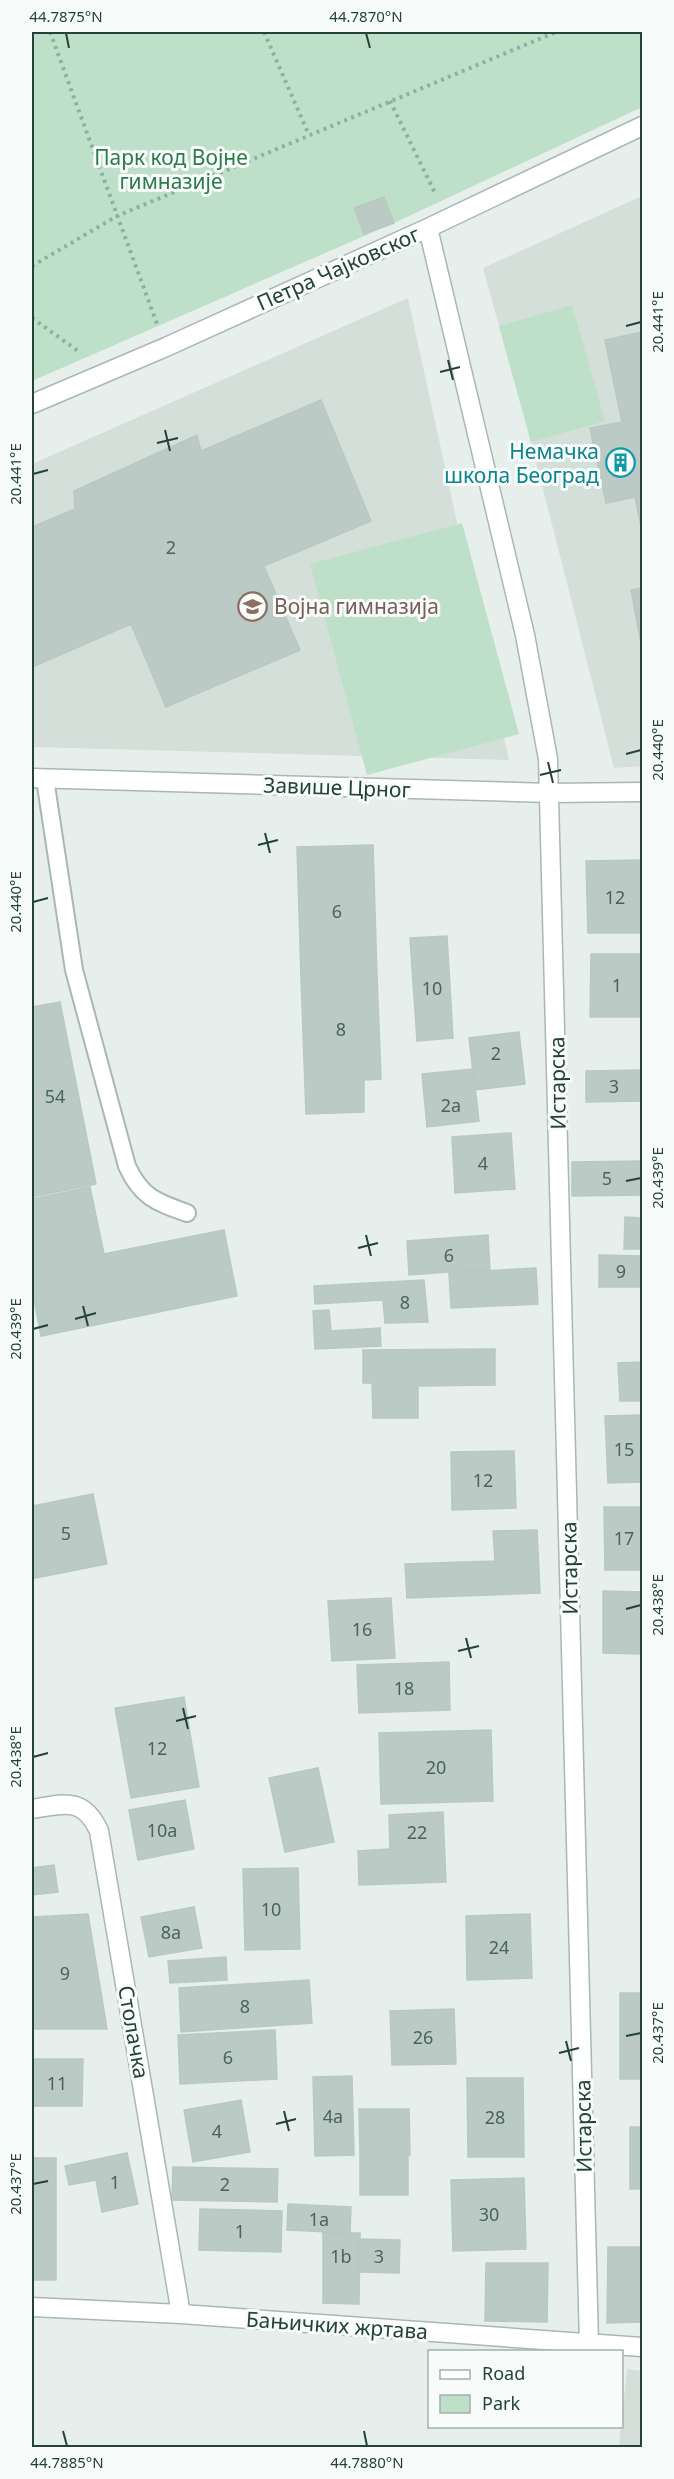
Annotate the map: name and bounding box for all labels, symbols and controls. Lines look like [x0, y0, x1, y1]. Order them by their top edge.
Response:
text: 44.7875°N [29, 6, 103, 26]
text: 44.7870°N [329, 6, 403, 26]
park label: Парк код Војне гимназије [94, 143, 248, 195]
street label: Петра Чајковског [252, 220, 424, 316]
text: 20.441°E [647, 291, 667, 353]
place label: Немачка школа Београд [444, 437, 599, 489]
text: 20.441°E [5, 443, 25, 505]
building icon: Немачка школа Београд [604, 447, 636, 479]
house number: 2 [166, 535, 176, 559]
school or university icon: Војна гимназија [237, 590, 269, 622]
place label: Војна гимназија [274, 592, 439, 620]
text: 20.440°E [647, 719, 667, 781]
street label: Завише Црног [263, 770, 411, 804]
text: 20.440°E [5, 871, 25, 933]
house number: 12 [605, 885, 625, 909]
house number: 6 [332, 899, 342, 923]
house number: 1 [612, 973, 622, 997]
house number: 10 [422, 976, 442, 1000]
house number: 8 [336, 1017, 346, 1041]
street label: Истарска [542, 1036, 572, 1130]
house number: 2 [491, 1041, 501, 1065]
house number: 3 [609, 1074, 619, 1098]
house number: 54 [45, 1084, 65, 1108]
house number: 2a [441, 1093, 461, 1117]
text: 20.439°E [647, 1147, 667, 1209]
house number: 4 [478, 1151, 488, 1175]
house number: 5 [602, 1166, 612, 1190]
house number: 6 [444, 1243, 454, 1267]
house number: 9 [616, 1259, 626, 1283]
house number: 8 [400, 1290, 410, 1314]
text: 20.439°E [5, 1298, 25, 1360]
house number: 15 [614, 1437, 634, 1461]
house number: 12 [473, 1468, 493, 1492]
house number: 5 [61, 1521, 71, 1545]
street label: Истарска [554, 1521, 584, 1615]
house number: 17 [614, 1526, 634, 1550]
text: 20.438°E [647, 1574, 667, 1636]
house number: 16 [352, 1617, 372, 1641]
house number: 18 [394, 1676, 414, 1700]
text: 20.438°E [5, 1726, 25, 1788]
house number: 12 [147, 1736, 167, 1760]
house number: 20 [426, 1755, 446, 1779]
house number: 10a [147, 1818, 177, 1842]
house number: 22 [407, 1820, 427, 1844]
house number: 10 [261, 1897, 281, 1921]
house number: 8a [161, 1920, 181, 1944]
house number: 24 [489, 1935, 509, 1959]
house number: 9 [60, 1961, 70, 1985]
street label: Столачка [112, 1983, 156, 2081]
house number: 8 [240, 1994, 250, 2018]
text: 20.437°E [647, 2002, 667, 2064]
house number: 26 [413, 2025, 433, 2049]
house number: 6 [223, 2045, 233, 2069]
house number: 11 [47, 2071, 67, 2095]
street label: Истарска [568, 2079, 598, 2173]
house number: 4a [323, 2104, 343, 2128]
house number: 28 [485, 2105, 505, 2129]
house number: 4 [212, 2119, 222, 2143]
text: 20.437°E [5, 2153, 25, 2215]
house number: 1 [110, 2170, 120, 2194]
house number: 2 [220, 2172, 230, 2196]
house number: 30 [479, 2202, 499, 2226]
house number: 1a [309, 2207, 329, 2231]
house number: 1 [235, 2219, 245, 2243]
house number: 1b [330, 2244, 352, 2268]
house number: 3 [374, 2244, 384, 2268]
street label: Бањичких жртава [245, 2305, 429, 2345]
legend [428, 2350, 623, 2428]
text: Road [482, 2361, 525, 2385]
text: Park [482, 2391, 520, 2415]
text: 44.7885°N [30, 2452, 104, 2472]
text: 44.7880°N [330, 2452, 404, 2472]

